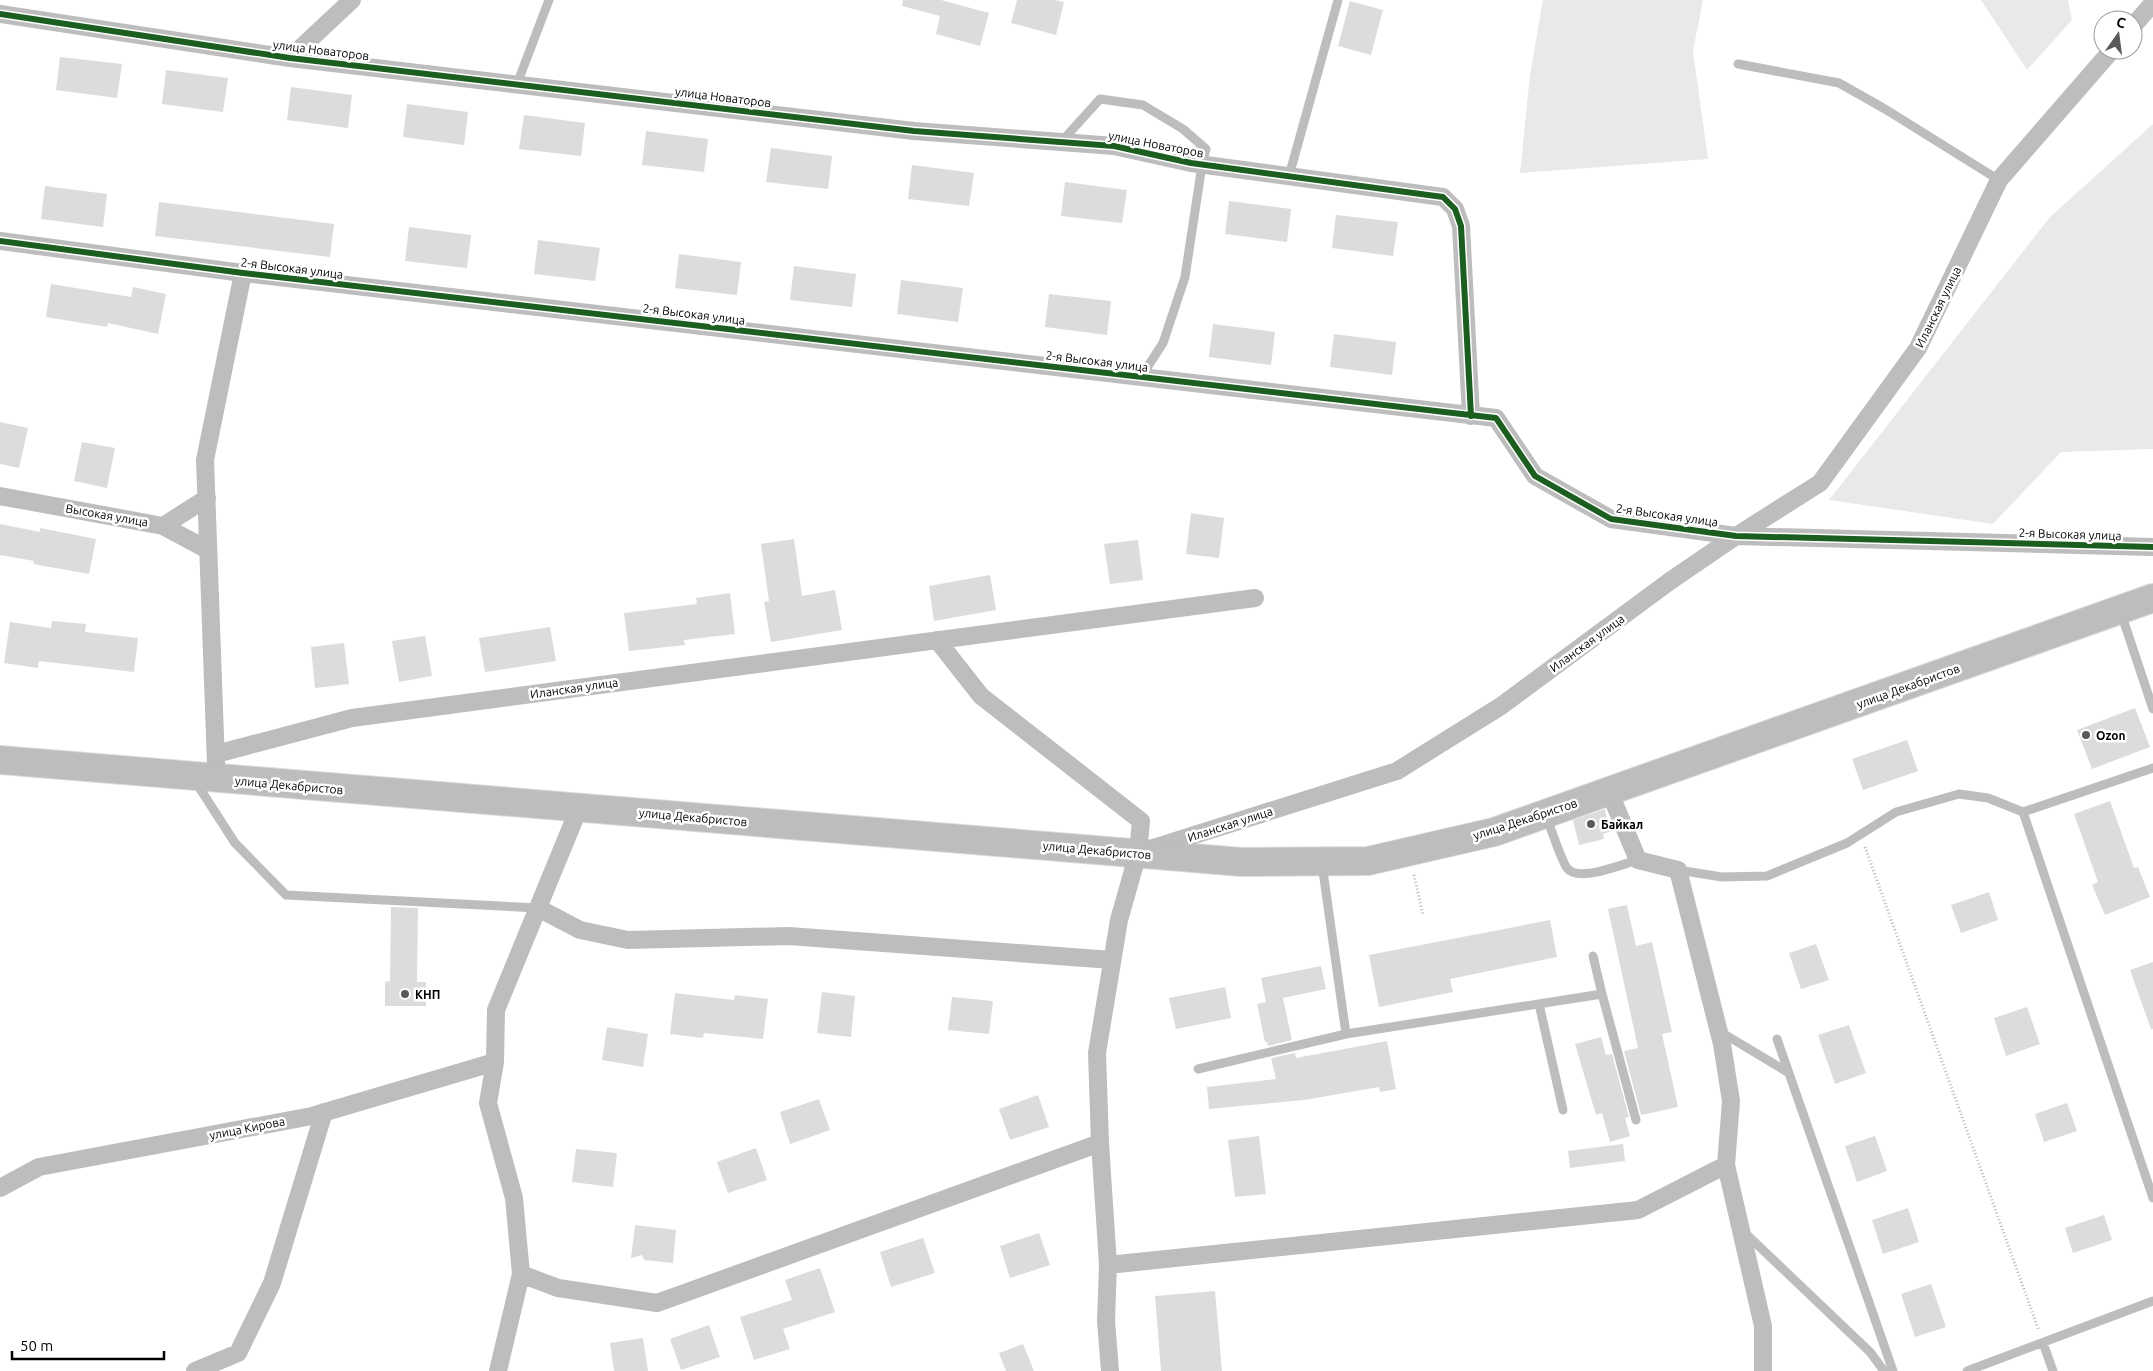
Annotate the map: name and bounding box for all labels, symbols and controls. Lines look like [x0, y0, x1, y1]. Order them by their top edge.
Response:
north arrow [2093, 10, 2143, 60]
text: С [2115, 14, 2127, 31]
street label: улица Новаторов [272, 38, 370, 62]
street label: улица Новаторов [674, 85, 772, 109]
street label: улица Новаторов [1107, 128, 1205, 160]
street label: 2-я Высокая улица [240, 255, 344, 281]
street label: Иланская улица [1913, 264, 1963, 350]
street label: 2-я Высокая улица [642, 301, 746, 327]
street label: 2-я Высокая улица [1045, 348, 1149, 374]
street label: Высокая улица [65, 501, 149, 529]
street label: 2-я Высокая улица [1615, 501, 1719, 529]
street label: 2-я Высокая улица [2018, 526, 2122, 542]
street label: Иланская улица [1547, 612, 1627, 674]
street label: улица Декабристов [1855, 661, 1961, 711]
street label: Иланская улица [529, 675, 619, 701]
marker: Ozon [2080, 729, 2092, 741]
place label: Ozon [2096, 729, 2125, 742]
street label: улица Декабристов [234, 774, 344, 796]
street label: улица Декабристов [1471, 796, 1579, 842]
street label: Иланская улица [1186, 804, 1274, 844]
street label: улица Декабристов [638, 806, 748, 828]
marker: Байкал [1585, 818, 1597, 830]
place label: Байкал [1601, 818, 1643, 831]
street label: улица Декабристов [1042, 839, 1152, 861]
marker: КНП [399, 988, 411, 1000]
place label: КНП [415, 988, 440, 1001]
street label: улица Кирова [208, 1114, 286, 1142]
scale bar [12, 1328, 165, 1360]
text: 50 m [20, 1337, 53, 1354]

